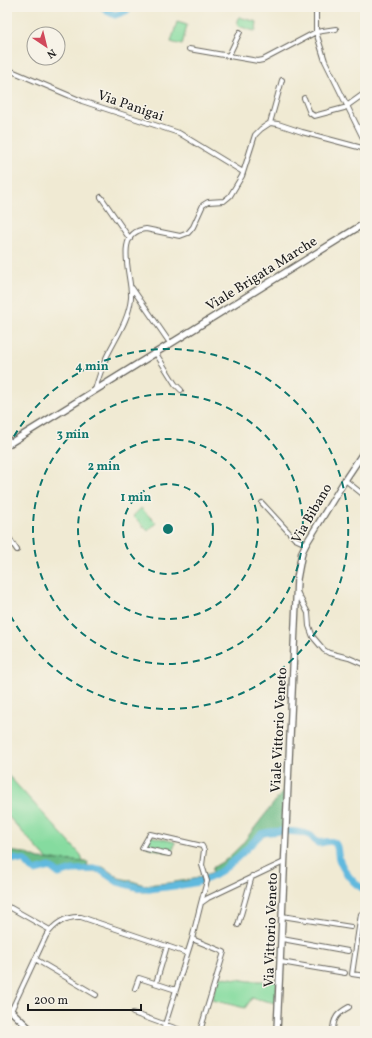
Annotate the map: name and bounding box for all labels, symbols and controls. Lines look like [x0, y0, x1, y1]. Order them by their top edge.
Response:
north arrow [26, 26, 66, 66]
text: N [43, 45, 58, 61]
street label: Via Panigai [95, 86, 166, 127]
street label: Viale Brigata Marche [203, 232, 321, 316]
text: 4 min [75, 359, 109, 375]
text: 3 min [57, 427, 89, 443]
text: 2 min [88, 459, 120, 475]
street label: Via Bibano [288, 480, 337, 547]
text: 1 min [121, 490, 152, 506]
centre of rings [161, 522, 175, 536]
street label: Viale Vittorio Veneto [267, 667, 292, 793]
street label: Via Vittorio Veneto [260, 872, 283, 988]
scale bar [28, 986, 141, 1012]
text: 200 m [34, 993, 68, 1009]

